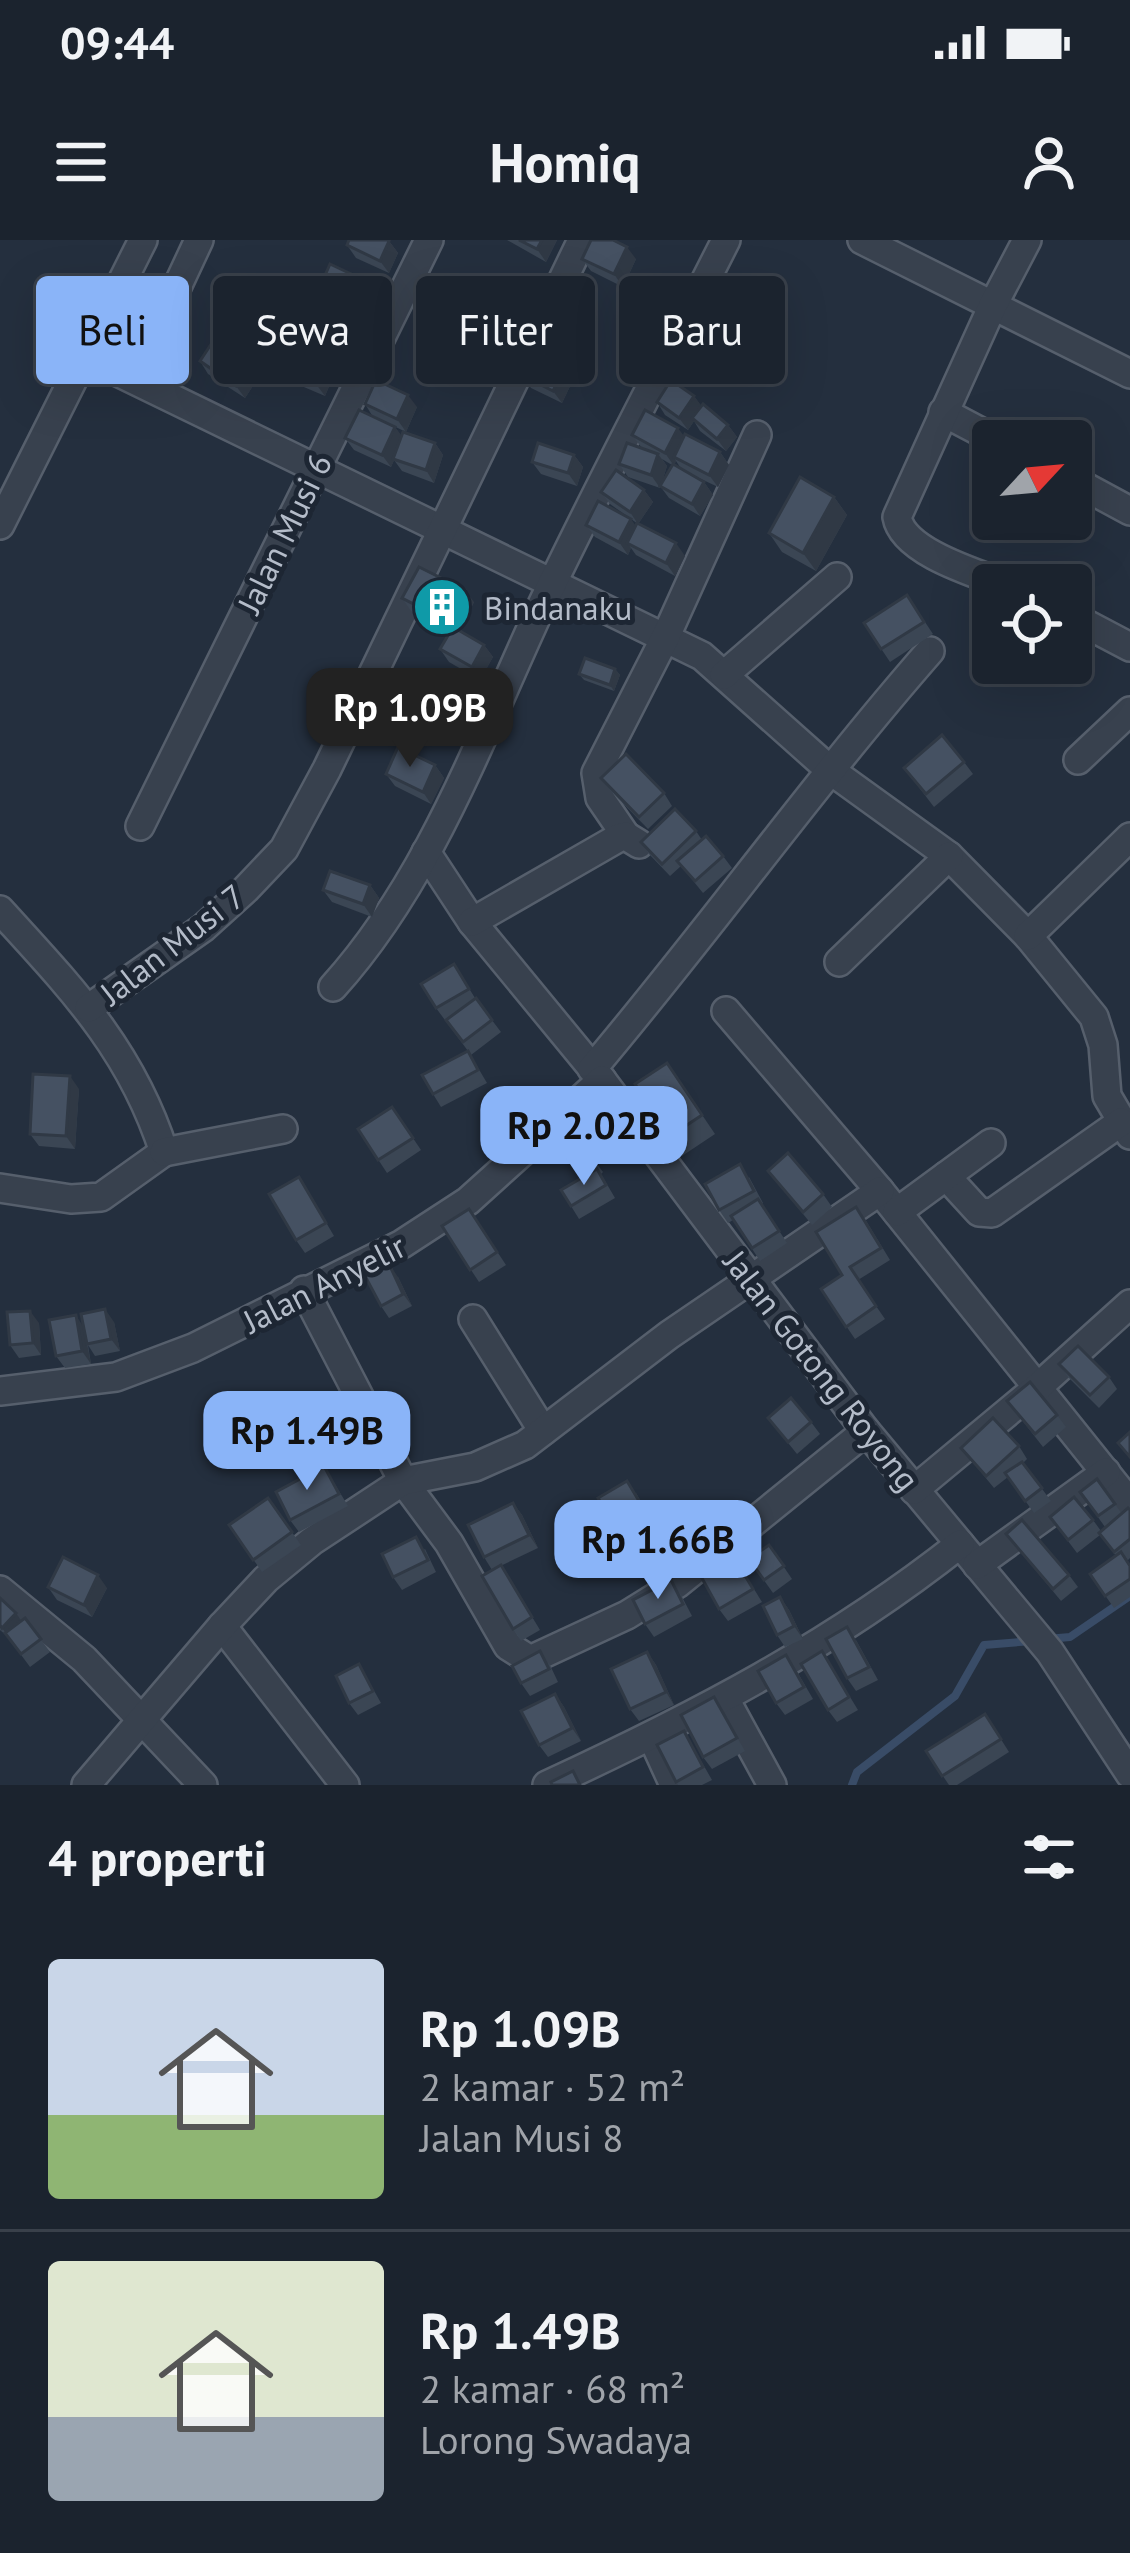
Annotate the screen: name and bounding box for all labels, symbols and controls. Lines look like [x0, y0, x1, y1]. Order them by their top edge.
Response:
text: 09:44 [60, 13, 174, 71]
text: Homiq [489, 127, 641, 197]
icon: menu [48, 129, 114, 195]
icon: person [1016, 129, 1082, 195]
chip: Beli [36, 276, 189, 384]
chip: Sewa [213, 276, 392, 384]
chip: Filter [416, 276, 595, 384]
chip: Baru [619, 276, 785, 384]
north arrow [972, 420, 1092, 540]
map controls [972, 420, 1092, 684]
street label: Jalan Musi 6 [226, 446, 341, 622]
button: locate [972, 564, 1092, 684]
building icon: Bindanaku [411, 576, 473, 638]
place label: Bindanaku [484, 586, 632, 629]
pin: Rp 1.09B [286, 668, 534, 770]
text: Rp 1.09B [333, 681, 487, 732]
street label: Jalan Musi 7 [89, 874, 253, 1015]
pin: Rp 2.02B [460, 1086, 708, 1188]
text: Rp 2.02B [507, 1099, 661, 1150]
street label: Jalan Anyelir [234, 1224, 412, 1343]
street label: Jalan Gotong Royong [713, 1239, 929, 1499]
pin: Rp 1.49B [183, 1391, 431, 1493]
text: Rp 1.49B [230, 1404, 384, 1455]
pin: Rp 1.66B [534, 1500, 782, 1602]
text: Rp 1.66B [581, 1513, 735, 1564]
text: 4 properti [48, 1824, 267, 1890]
icon: filters [1016, 1824, 1082, 1890]
text: Rp 1.09B [420, 1995, 621, 2061]
icon: home [144, 2007, 288, 2151]
text: 2 kamar · 52 m² [420, 2061, 685, 2112]
text: Jalan Musi 8 [420, 2112, 624, 2163]
text: Rp 1.49B [420, 2297, 621, 2363]
icon: home [144, 2309, 288, 2453]
text: 2 kamar · 68 m² [420, 2363, 685, 2414]
text: Lorong Swadaya [420, 2414, 692, 2465]

